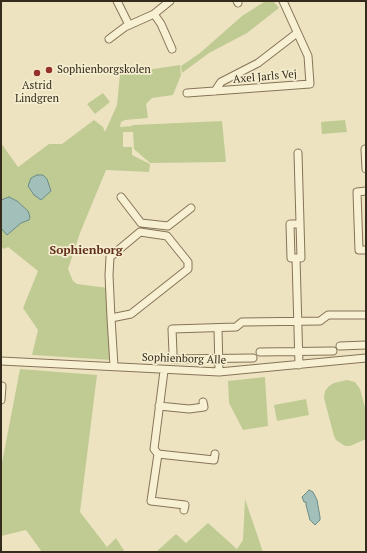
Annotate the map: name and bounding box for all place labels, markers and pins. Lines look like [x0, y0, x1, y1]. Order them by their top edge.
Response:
place label: Sophienborgskolen [57, 63, 151, 77]
marker: Sophienborgskolen [44, 65, 54, 75]
marker: Astrid Lindgren [32, 68, 42, 78]
place label: Astrid Lindgren [15, 79, 59, 105]

